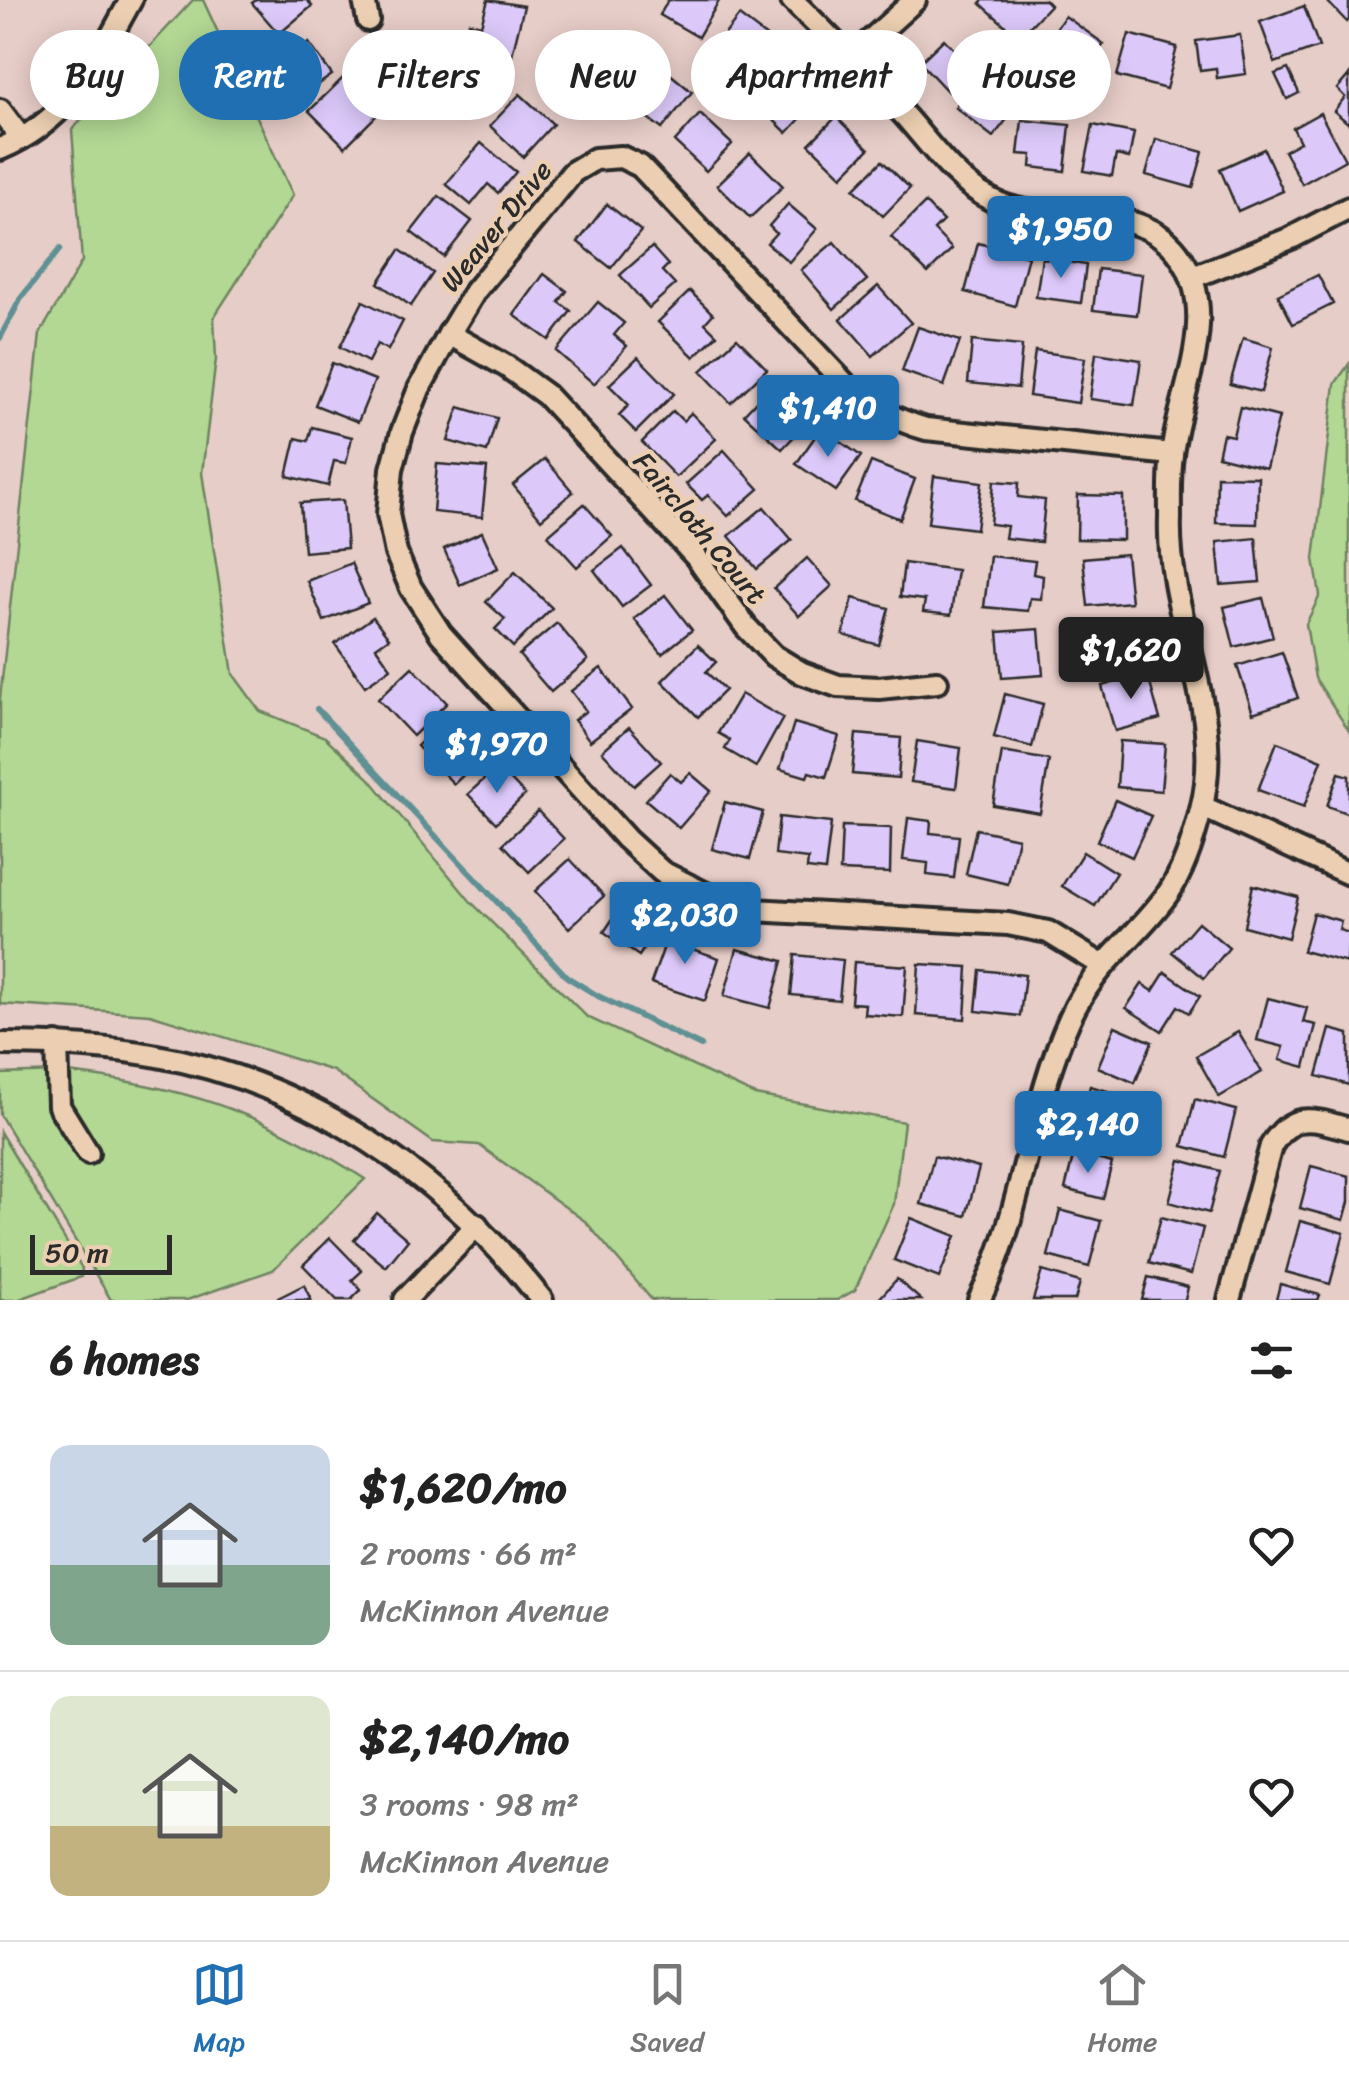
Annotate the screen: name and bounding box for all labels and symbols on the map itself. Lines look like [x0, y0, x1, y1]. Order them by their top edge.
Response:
street label: Weaver Drive [427, 149, 565, 303]
pin: $1,950 [980, 196, 1142, 281]
pin: $1,410 [747, 375, 909, 460]
street label: Faircloth Court [621, 440, 779, 616]
pin: $1,620 [1050, 617, 1212, 702]
pin: $1,970 [416, 711, 578, 796]
pin: $2,030 [604, 882, 766, 967]
pin: $2,140 [1007, 1091, 1169, 1176]
scale bar [30, 1230, 172, 1274]

